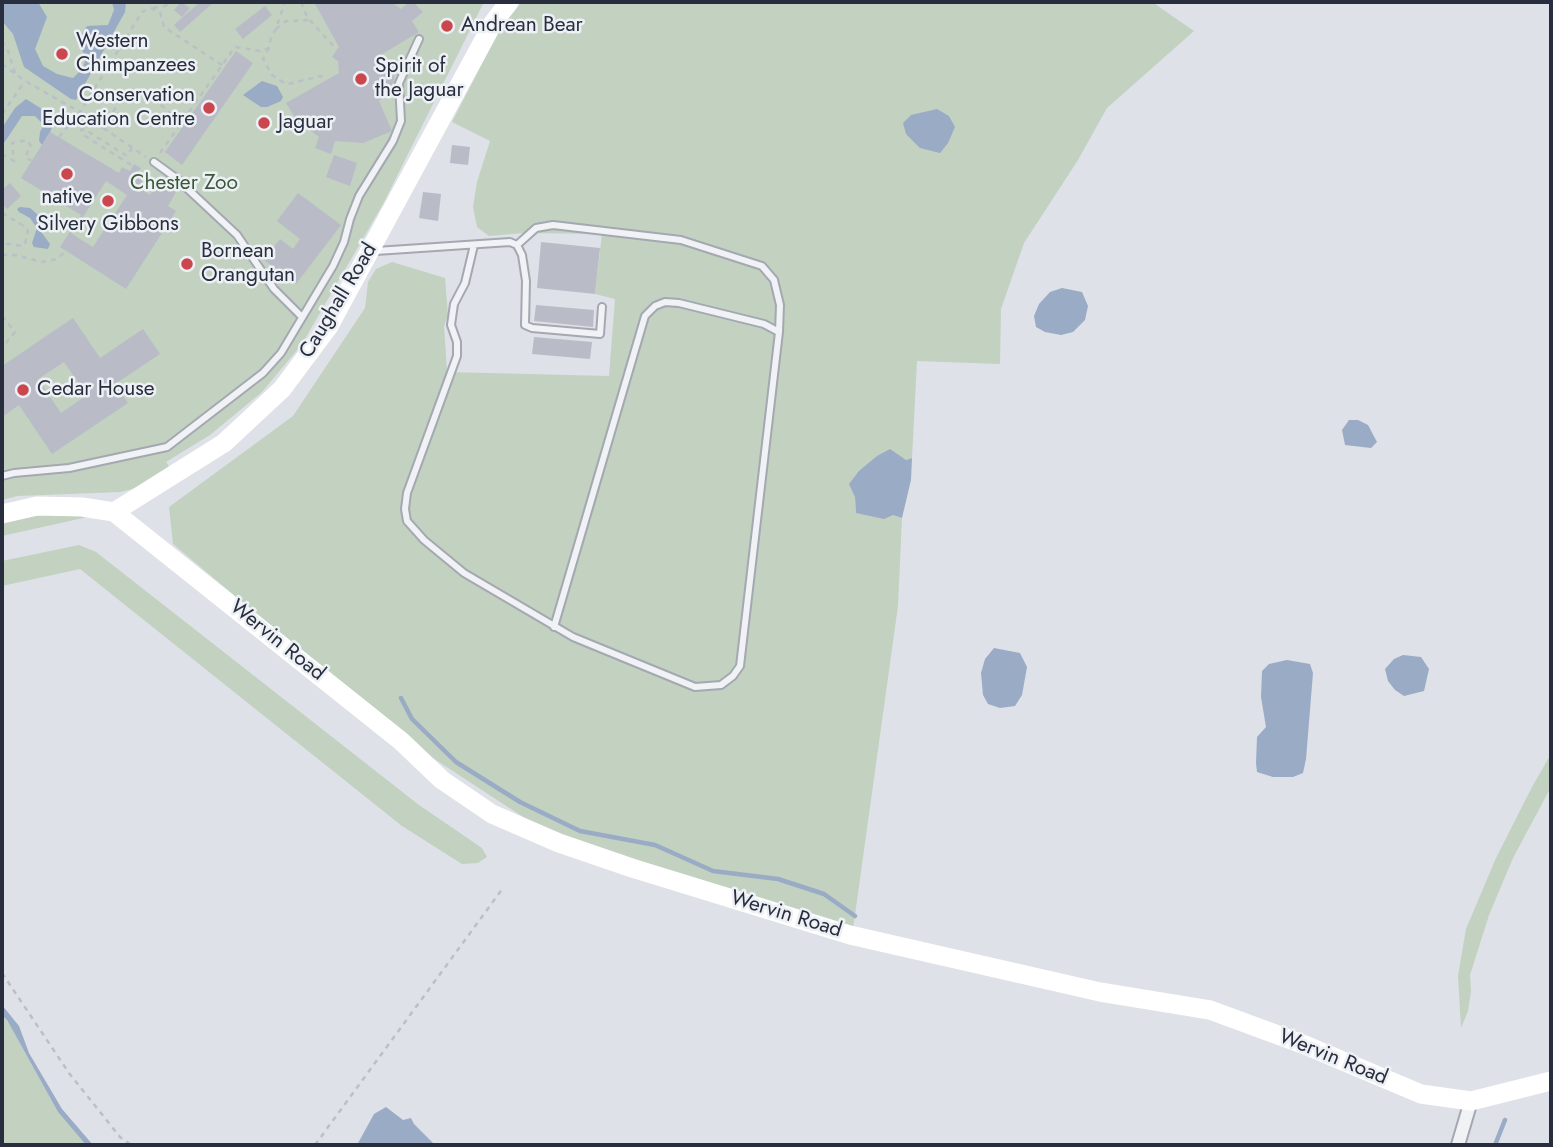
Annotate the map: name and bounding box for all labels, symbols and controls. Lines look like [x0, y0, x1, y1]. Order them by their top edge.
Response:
place label: Andrean Bear [461, 13, 583, 39]
marker: Andrean Bear [439, 18, 455, 34]
place label: Western Chimpanzees [76, 29, 196, 79]
marker: Western Chimpanzees [54, 46, 70, 62]
place label: Spirit of the Jaguar [375, 54, 464, 104]
marker: Spirit of the Jaguar [353, 71, 369, 87]
place label: Conservation Education Centre [42, 83, 195, 133]
marker: Conservation Education Centre [201, 100, 217, 116]
place label: Jaguar [278, 110, 333, 136]
marker: Jaguar [256, 115, 272, 131]
marker: native [59, 166, 75, 182]
park label: Chester Zoo [130, 171, 238, 197]
place label: native [41, 185, 93, 211]
marker: Silvery Gibbons [100, 193, 116, 209]
place label: Silvery Gibbons [37, 212, 179, 238]
place label: Bornean Orangutan [201, 239, 295, 289]
street label: Caughall Road [295, 239, 383, 363]
marker: Bornean Orangutan [179, 256, 195, 272]
place label: Cedar House [37, 377, 155, 403]
marker: Cedar House [15, 382, 31, 398]
street label: Wervin Road [224, 595, 330, 687]
street label: Wervin Road [727, 886, 845, 944]
street label: Wervin Road [1275, 1025, 1391, 1091]

